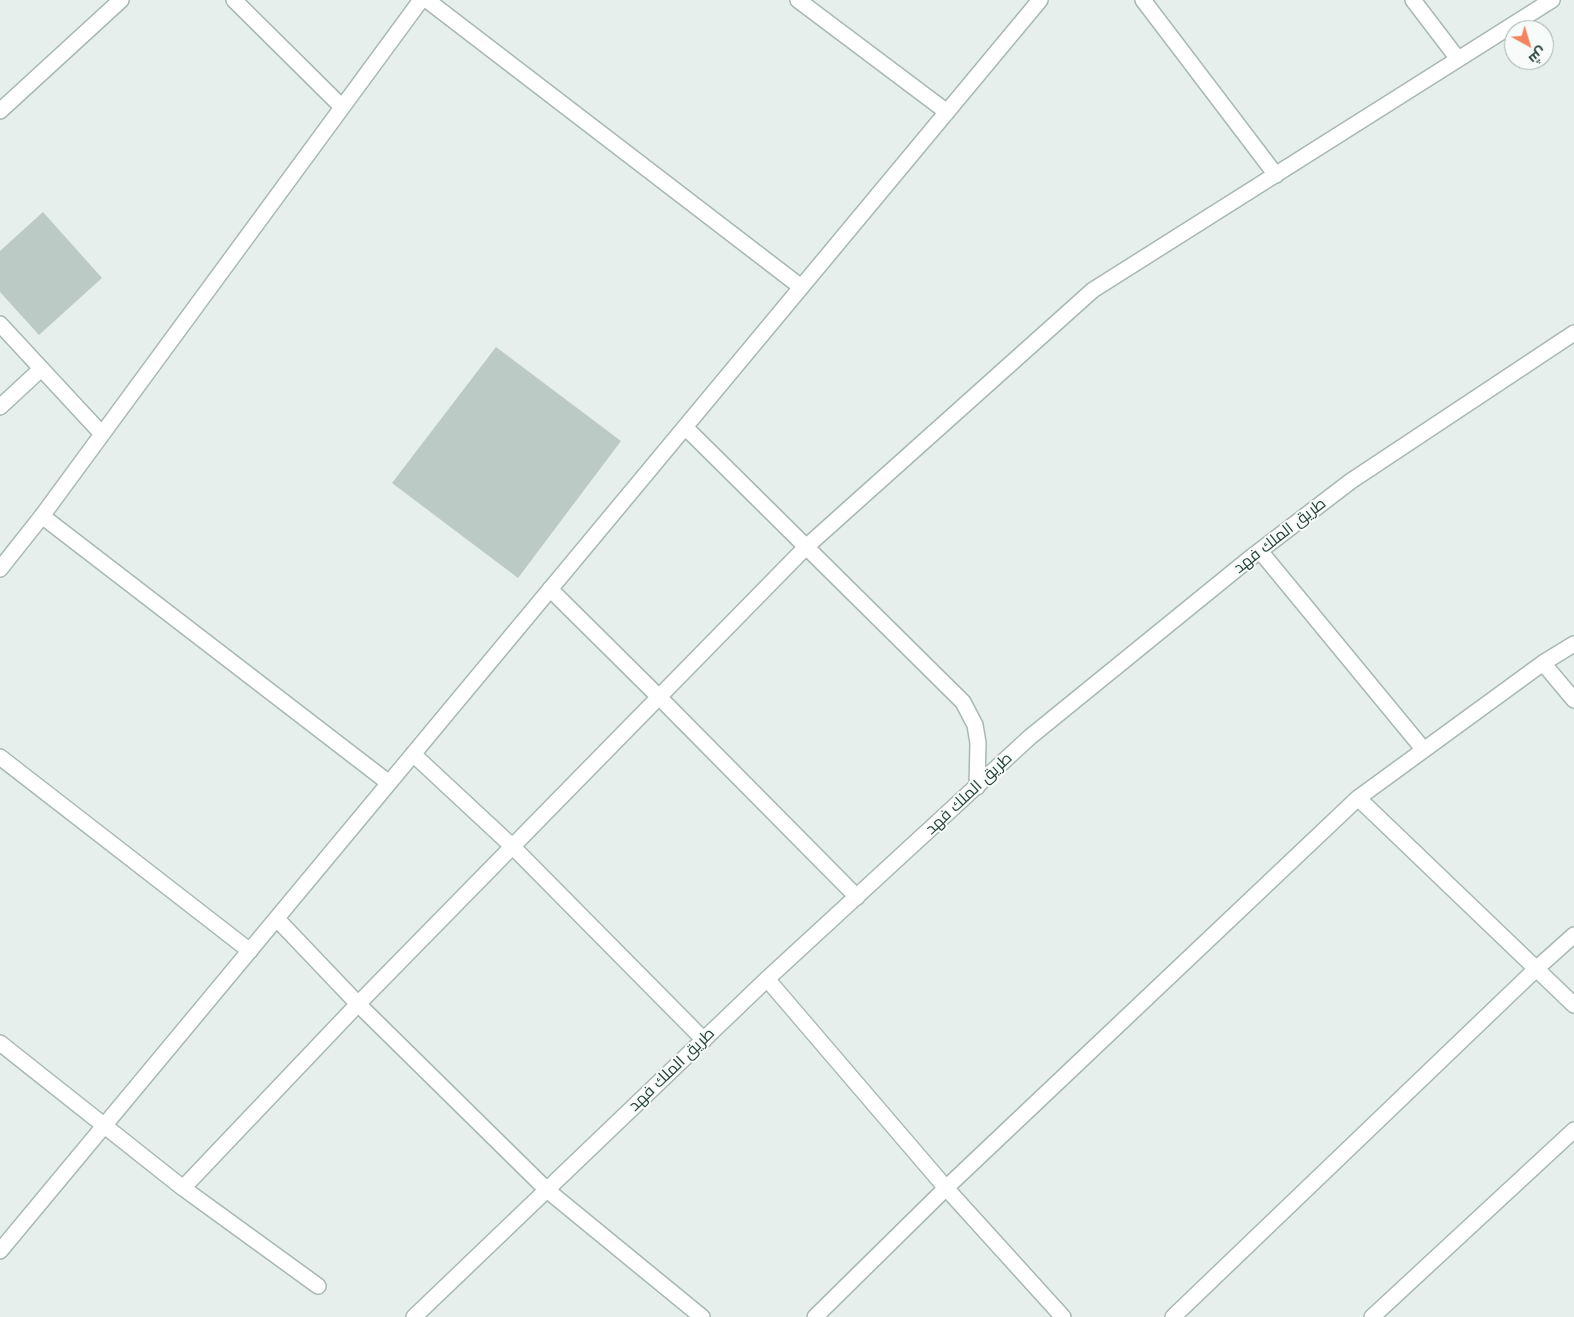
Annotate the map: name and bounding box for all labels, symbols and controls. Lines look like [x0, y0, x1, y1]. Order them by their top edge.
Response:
north arrow [1504, 20, 1554, 70]
text: ش [1526, 44, 1550, 68]
street label: طريق الملك فهد [1230, 494, 1330, 578]
street label: طريق الملك فهد [922, 749, 1016, 839]
street label: طريق الملك فهد [625, 1024, 719, 1116]

